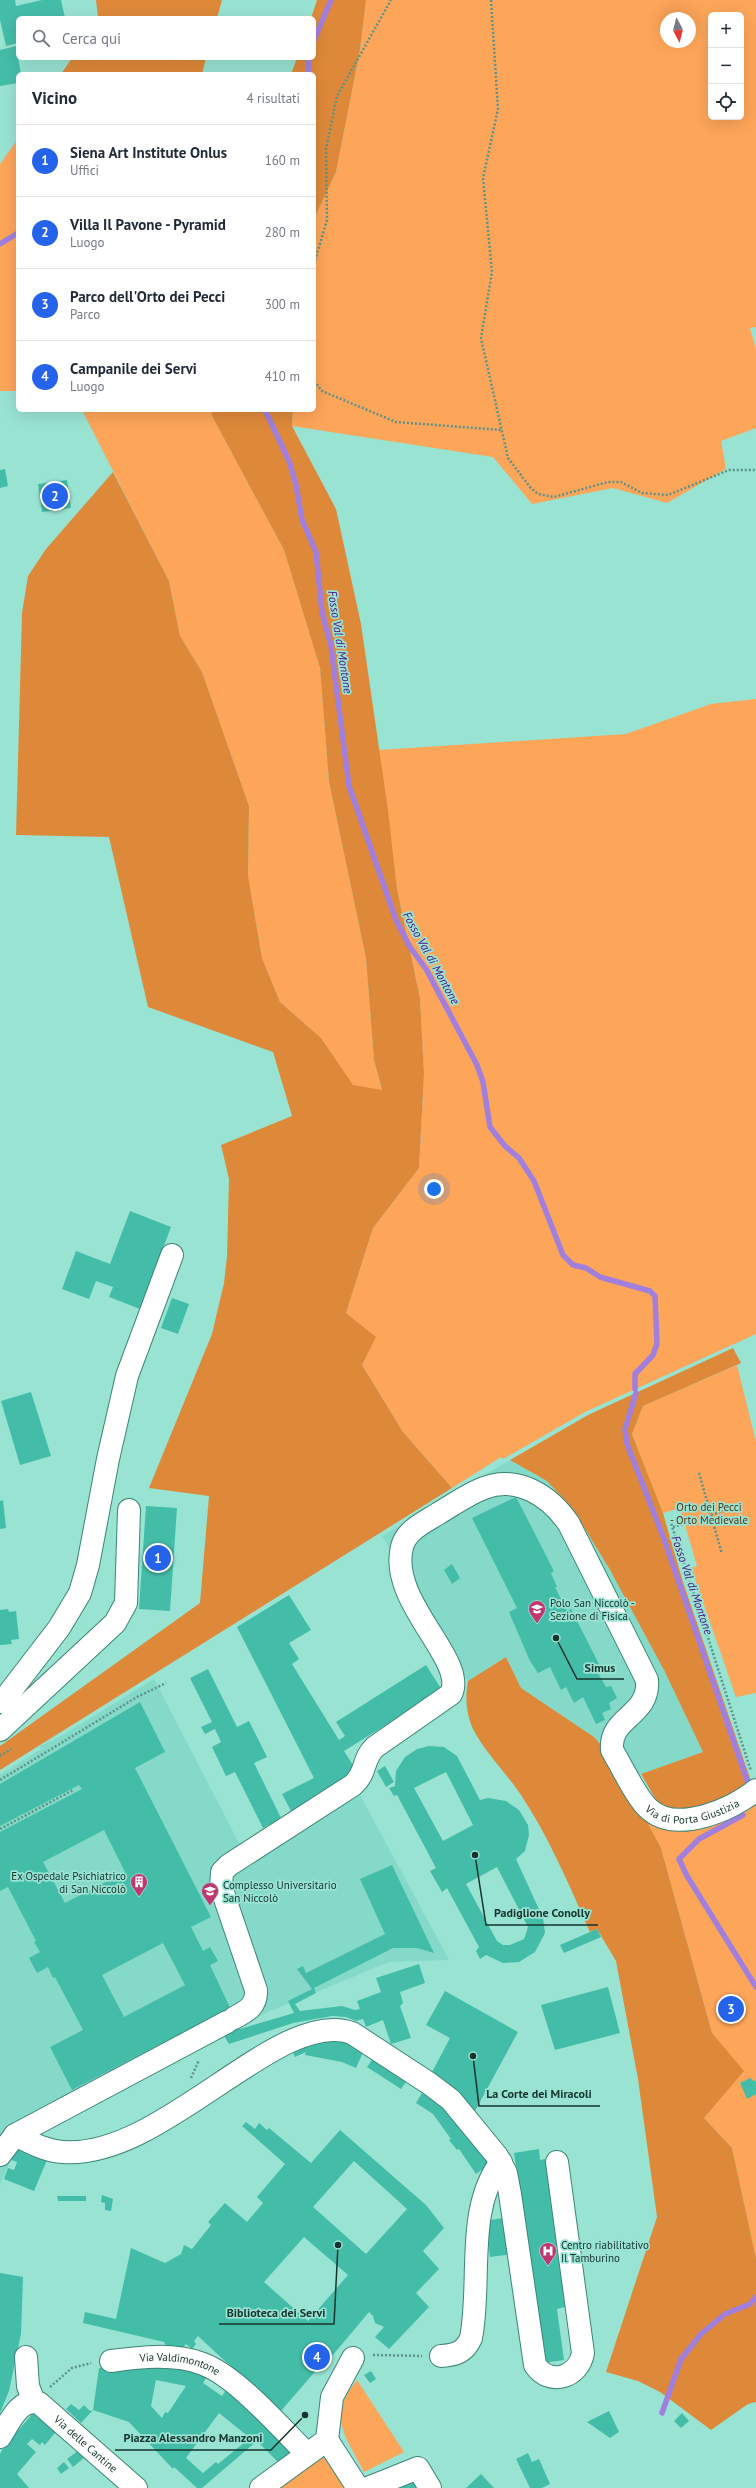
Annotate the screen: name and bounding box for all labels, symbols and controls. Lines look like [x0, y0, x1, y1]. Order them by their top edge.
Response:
north arrow [660, 12, 696, 48]
map controls [708, 12, 744, 120]
button: + [708, 12, 744, 48]
search box [16, 16, 316, 60]
icon: search [30, 27, 52, 49]
text: Cerca qui [62, 29, 121, 48]
button: − [708, 48, 744, 84]
button: locate [708, 84, 744, 120]
text: Vicino [32, 87, 77, 109]
text: 4 risultati [247, 90, 300, 107]
text: Siena Art Institute Onlus [70, 143, 227, 162]
text: 1 [41, 152, 49, 169]
text: 160 m [265, 152, 300, 169]
text: Uffici [70, 162, 99, 179]
text: Villa Il Pavone - Pyramid [70, 215, 226, 234]
text: 2 [41, 224, 49, 241]
text: 280 m [265, 224, 300, 241]
text: Luogo [70, 234, 104, 251]
text: Parco dell'Orto dei Pecci [70, 287, 225, 306]
text: 3 [41, 296, 49, 313]
text: 300 m [265, 296, 300, 313]
text: Parco [70, 306, 100, 323]
text: Campanile dei Servi [70, 359, 197, 378]
text: 4 [41, 368, 49, 385]
text: 410 m [265, 368, 300, 385]
text: Luogo [70, 378, 104, 395]
pin: 2 [42, 481, 68, 511]
water label: Fosso Val di Montone [325, 589, 356, 695]
water label: Fosso Val di Montone [400, 909, 463, 1007]
your location [424, 1179, 444, 1199]
park label: Orto dei Pecci - Orto Medievale [670, 1500, 748, 1527]
water label: Fosso Val di Montone [668, 1533, 717, 1637]
pin: 1 [145, 1543, 171, 1573]
place label: Polo San Niccolò - Sezione di Fisica [550, 1596, 635, 1623]
school or university icon: Polo San Niccolò - Sezione di Fisica [527, 1599, 547, 1624]
callout: Simus [577, 1655, 624, 1679]
text: Simus [585, 1660, 615, 1675]
street label: Via di Porta Giustizia [642, 1796, 742, 1827]
place label: Ex Ospedale Psichiatrico di San Niccolò [11, 1869, 126, 1896]
building icon: Ex Ospedale Psichiatrico di San Niccolò [129, 1872, 149, 1897]
place label: Complesso Universitario San Niccolò [223, 1878, 337, 1905]
school or university icon: Complesso Universitario San Niccolò [200, 1881, 220, 1906]
callout: Padiglione Conolly [486, 1901, 598, 1925]
text: Padiglione Conolly [494, 1905, 590, 1920]
pin: 3 [718, 1994, 744, 2024]
callout: La Corte dei Miracoli [479, 2082, 600, 2106]
text: La Corte dei Miracoli [486, 2086, 592, 2101]
place label: Centro riabilitativo Il Tamburino [561, 2238, 649, 2265]
hospital icon: Centro riabilitativo Il Tamburino [538, 2241, 558, 2266]
callout: Biblioteca dei Servi [219, 2300, 334, 2324]
text: Biblioteca dei Servi [227, 2305, 325, 2320]
pin: 4 [304, 2342, 330, 2372]
street label: Via Valdimontone [138, 2350, 223, 2378]
street label: Via delle Cantine [50, 2412, 121, 2476]
callout: Piazza Alessandro Manzoni [115, 2426, 271, 2450]
text: Piazza Alessandro Manzoni [124, 2430, 262, 2445]

